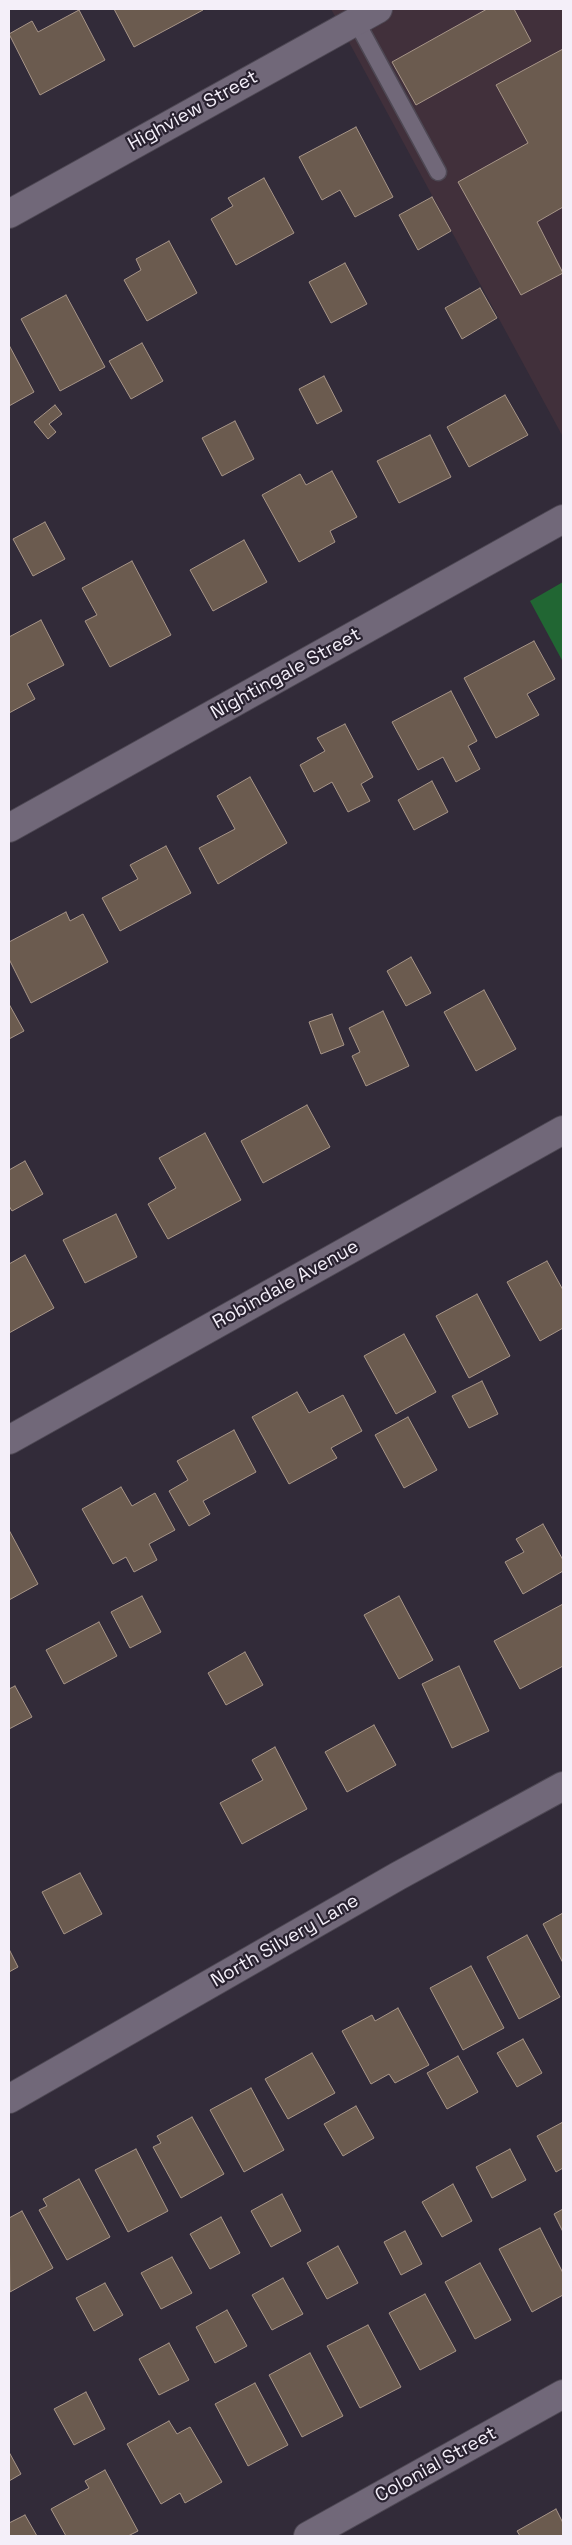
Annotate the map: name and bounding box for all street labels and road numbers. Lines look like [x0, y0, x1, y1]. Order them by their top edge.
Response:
street label: Highview Street [124, 66, 262, 156]
street label: Nightingale Street [207, 623, 365, 725]
street label: Robindale Avenue [209, 1235, 363, 1335]
street label: North Silvery Lane [207, 1889, 363, 1993]
street label: Colonial Street [371, 2422, 501, 2508]

